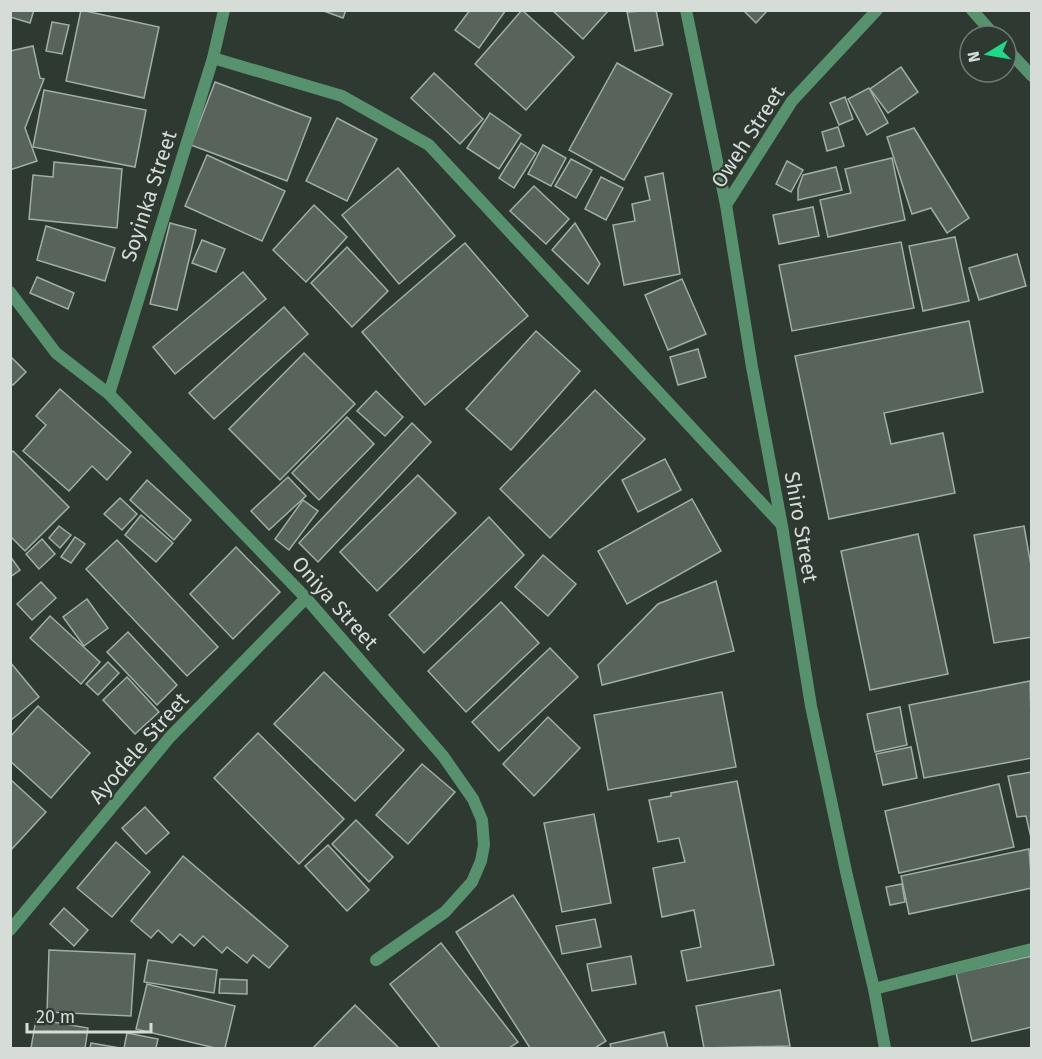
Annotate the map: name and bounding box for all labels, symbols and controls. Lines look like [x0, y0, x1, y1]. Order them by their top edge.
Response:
north arrow [958, 24, 1018, 84]
text: N [963, 50, 984, 64]
street label: Oweh Street [706, 81, 791, 193]
street label: Soyinka Street [116, 127, 183, 265]
street label: Shiro Street [778, 470, 824, 585]
street label: Oniya Street [286, 551, 384, 655]
street label: Ayodele Street [84, 687, 195, 809]
scale bar [27, 996, 152, 1034]
text: 20 m [36, 1006, 75, 1028]

